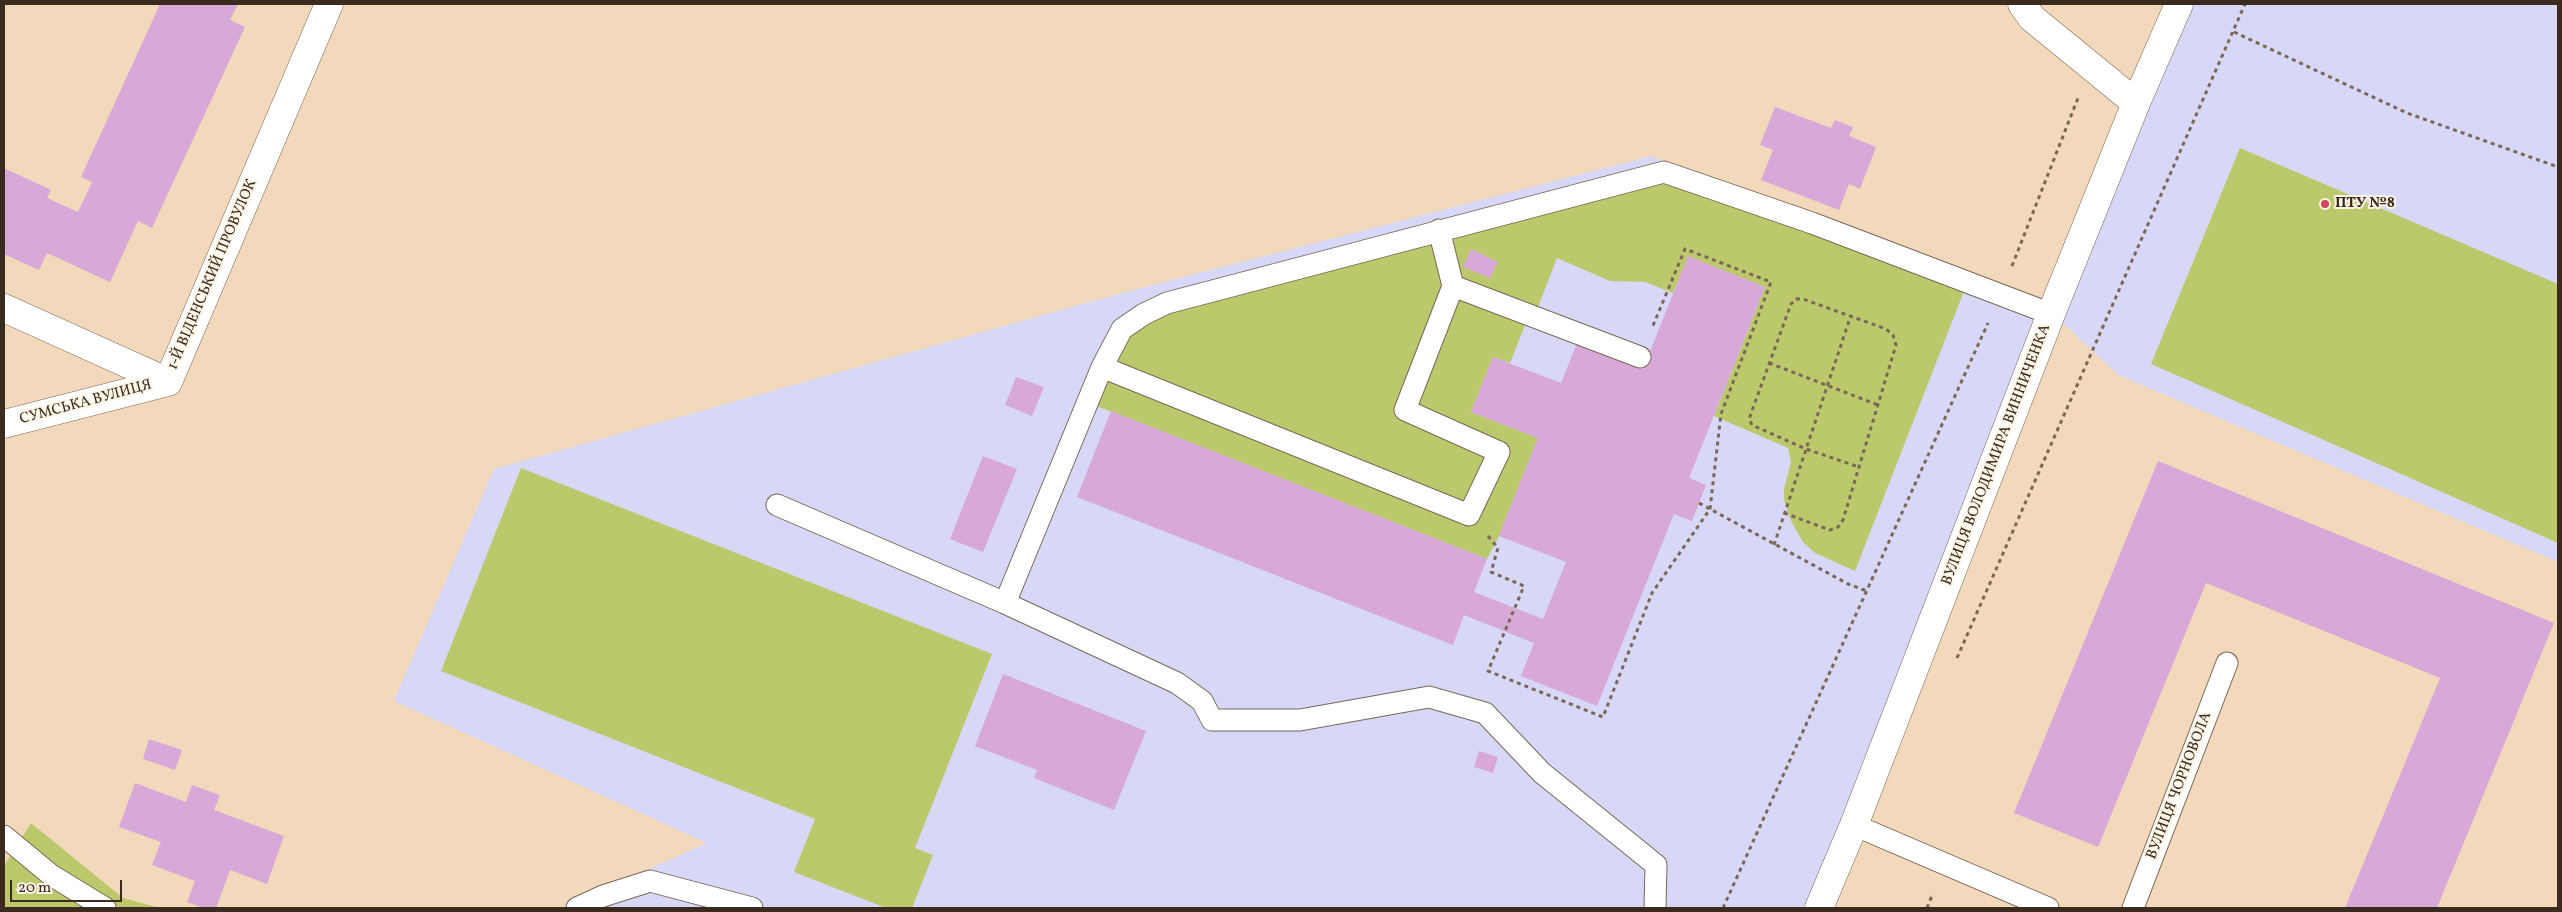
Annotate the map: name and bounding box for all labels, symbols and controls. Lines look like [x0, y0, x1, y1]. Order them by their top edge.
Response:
street label: 1-Й ВІДЕНСЬКИЙ ПРОВУЛОК [165, 177, 261, 373]
place label: ПТУ №8 [2335, 195, 2395, 213]
marker: ПТУ №8 [2319, 198, 2331, 210]
street label: ВУЛИЦЯ ВОЛОДИМИРА ВИННИЧЕНКА [1939, 322, 2055, 588]
street label: СУМСЬКА ВУЛИЦЯ [18, 377, 154, 429]
street label: ВУЛИЦЯ ЧОРНОВОЛА [2144, 710, 2216, 862]
scale bar [12, 870, 125, 902]
text: 20 m [18, 878, 51, 899]

